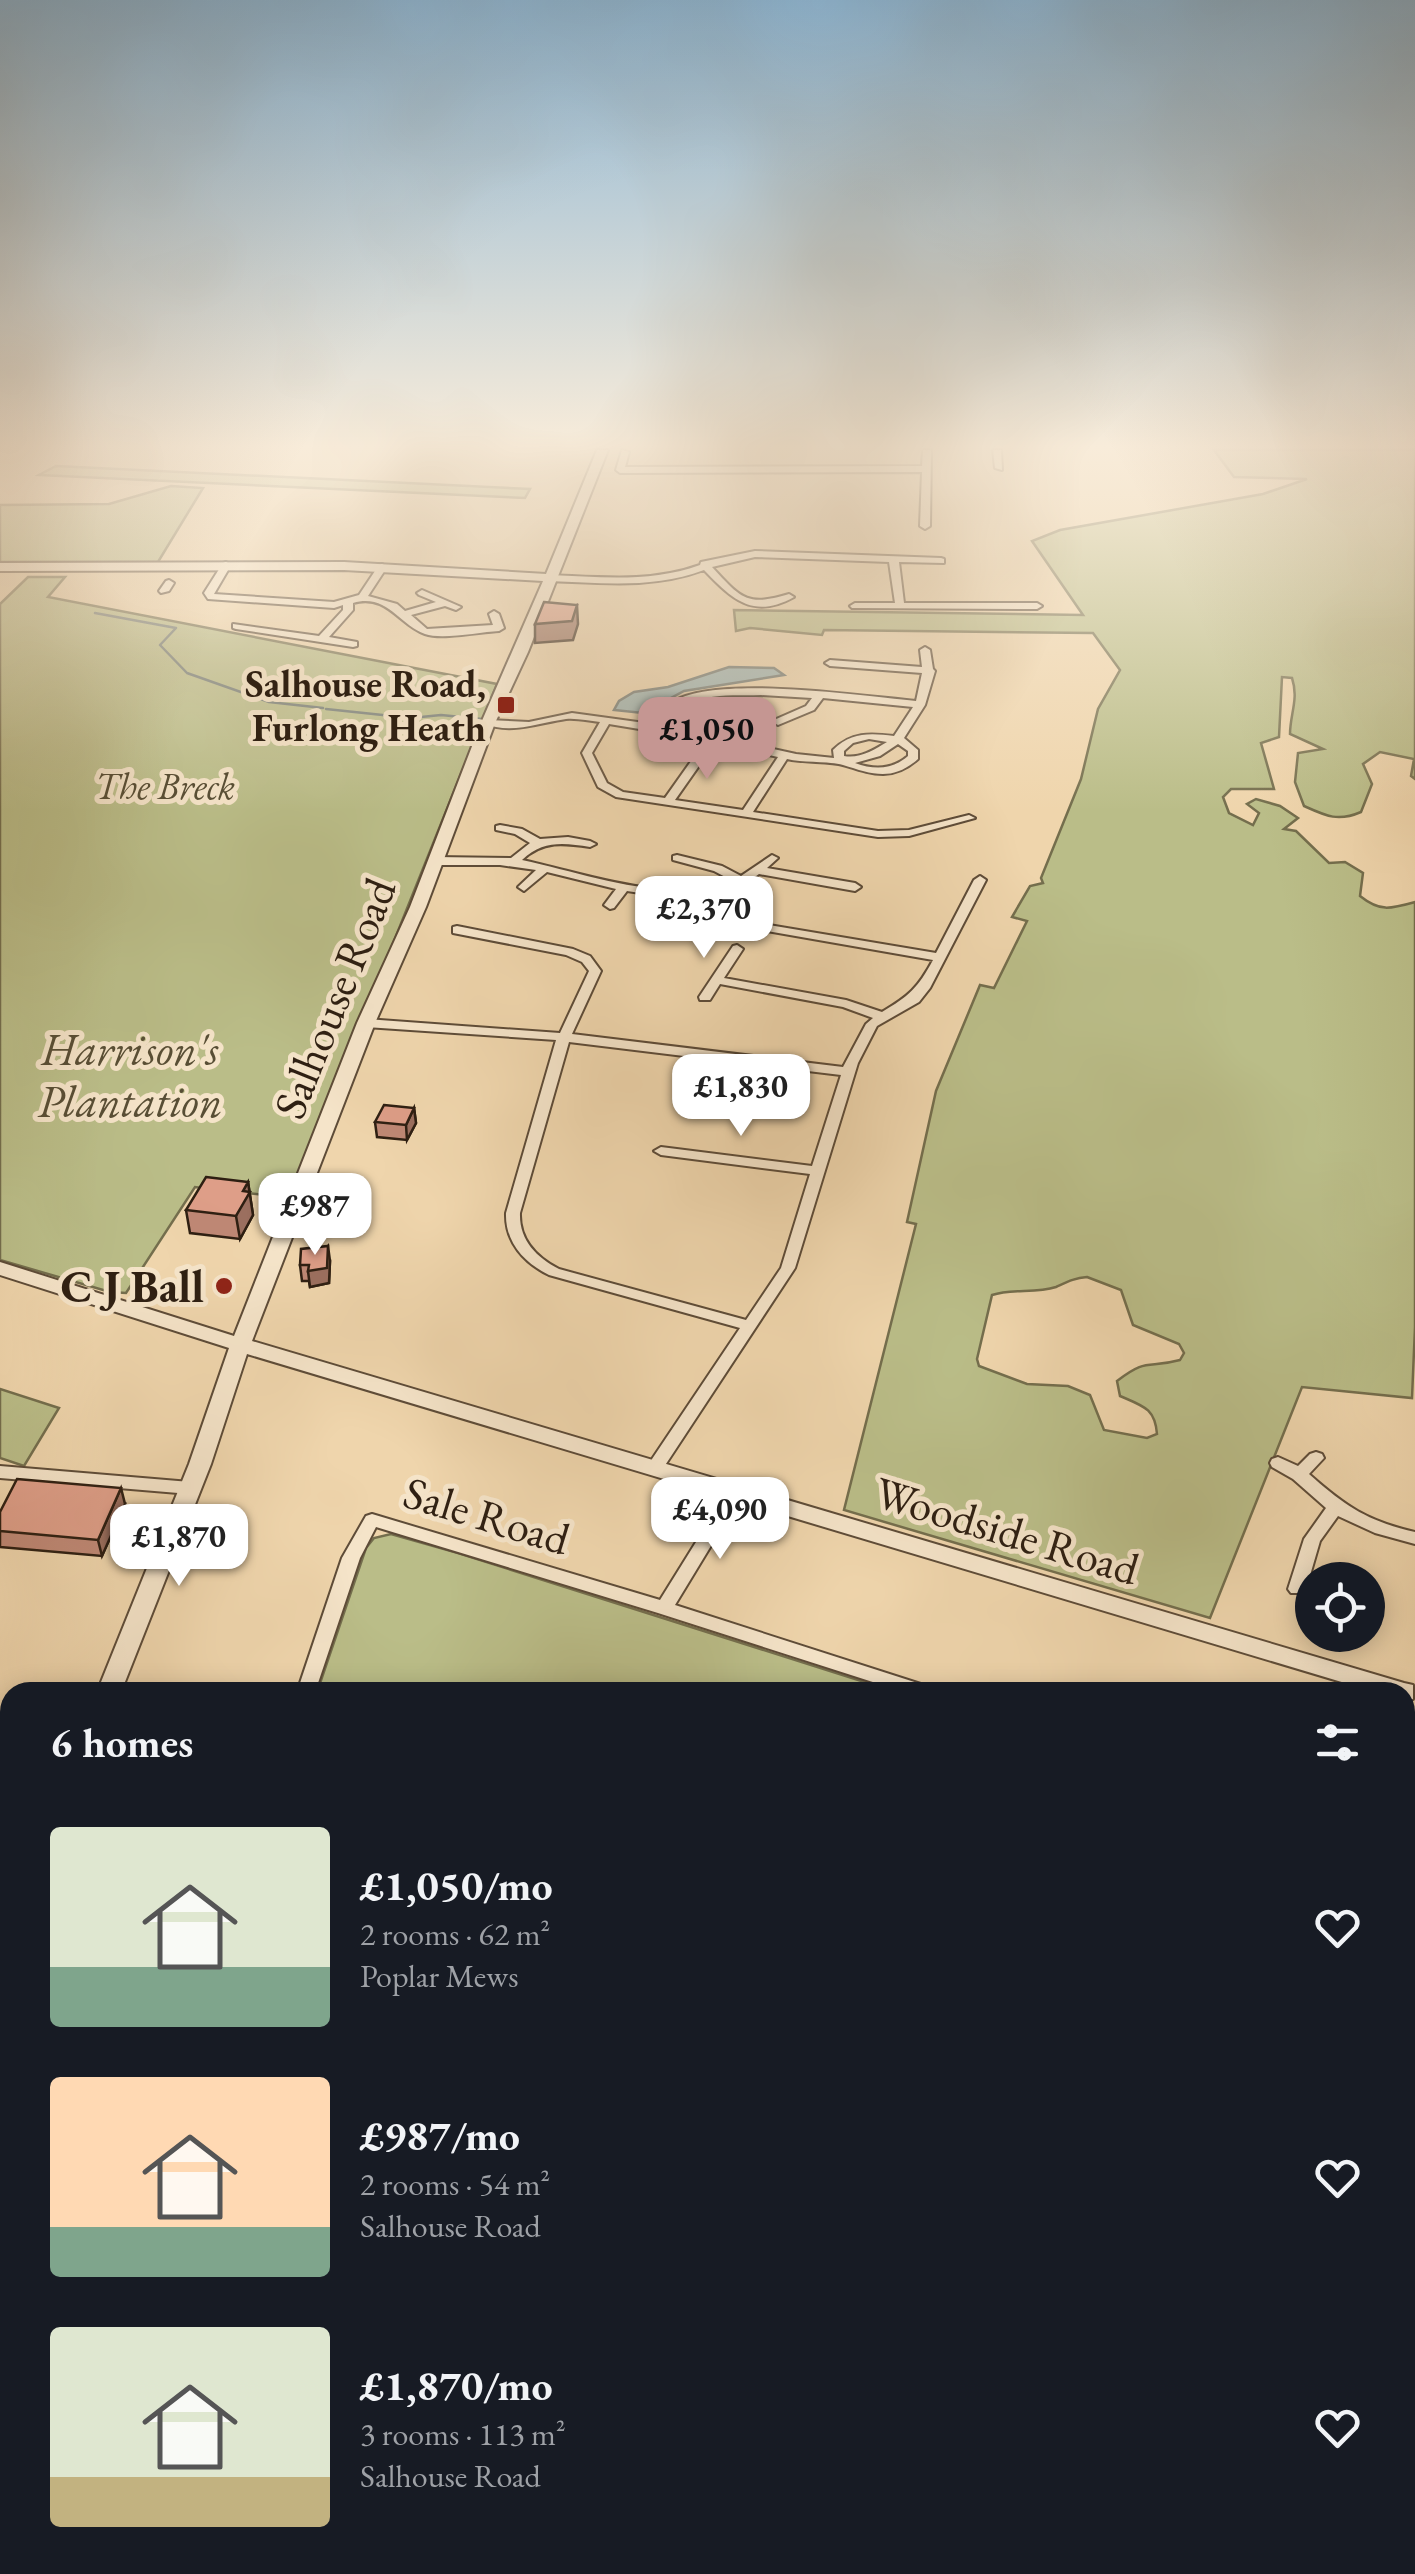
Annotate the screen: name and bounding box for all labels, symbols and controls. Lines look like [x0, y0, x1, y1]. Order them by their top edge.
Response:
place label: Salhouse Road, Furlong Heath [245, 659, 486, 752]
marker: Salhouse Road, Furlong Heath [495, 694, 517, 716]
pin: £1,050 [626, 697, 788, 782]
text: £1,050 [660, 708, 754, 750]
park label: The Breck [95, 761, 235, 810]
street label: Salhouse Road [260, 869, 409, 1127]
pin: £2,370 [623, 876, 785, 961]
text: £2,370 [657, 887, 751, 929]
park label: Harrison's Plantation [38, 1020, 222, 1130]
pin: £1,830 [660, 1054, 822, 1139]
text: £1,830 [694, 1065, 788, 1107]
pin: £987 [256, 1173, 374, 1258]
text: £987 [281, 1184, 349, 1226]
place label: C J Ball [61, 1257, 204, 1315]
marker: C J Ball [213, 1275, 235, 1297]
street label: Sale Road [397, 1462, 577, 1568]
street label: Woodside Road [868, 1462, 1146, 1598]
pin: £4,090 [639, 1477, 801, 1562]
text: £4,090 [673, 1488, 767, 1530]
pin: £1,870 [98, 1504, 260, 1589]
text: £1,870 [132, 1515, 226, 1557]
map controls [1295, 1562, 1385, 1652]
button: locate [1295, 1562, 1385, 1652]
text: 6 homes [50, 1715, 193, 1770]
icon: filters [1310, 1715, 1365, 1770]
text: £1,050/mo [360, 1858, 553, 1913]
icon: home [130, 1867, 250, 1987]
icon: heart [1310, 1900, 1365, 1955]
text: 2 rooms · 62 m² [360, 1913, 550, 1955]
text: Poplar Mews [360, 1955, 519, 1997]
text: £987/mo [360, 2108, 520, 2163]
icon: home [130, 2117, 250, 2237]
icon: heart [1310, 2150, 1365, 2205]
text: 2 rooms · 54 m² [360, 2163, 550, 2205]
text: Salhouse Road [360, 2205, 541, 2247]
text: £1,870/mo [360, 2358, 553, 2413]
icon: home [130, 2367, 250, 2487]
icon: heart [1310, 2400, 1365, 2455]
text: 3 rooms · 113 m² [360, 2413, 566, 2455]
text: Salhouse Road [360, 2455, 541, 2497]

